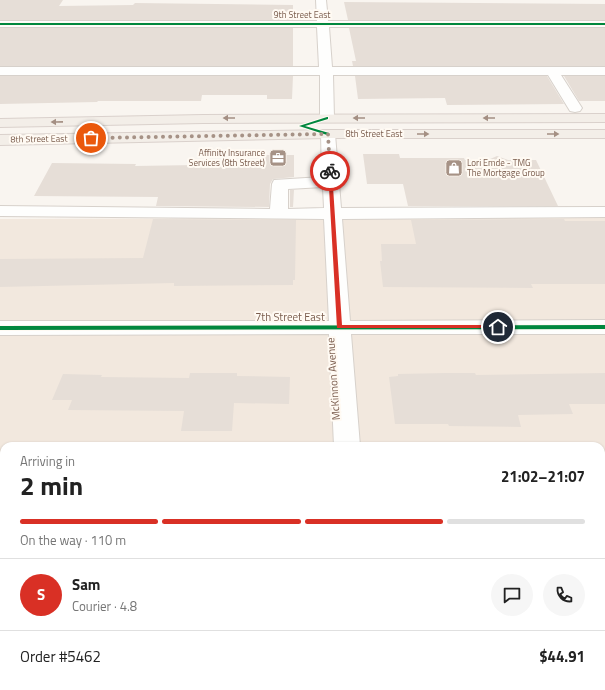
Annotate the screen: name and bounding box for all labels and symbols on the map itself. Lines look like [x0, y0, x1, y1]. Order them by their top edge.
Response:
street label: 9th Street East [273, 8, 331, 21]
one-way arrow [223, 115, 235, 122]
one-way arrow [352, 115, 365, 121]
one-way arrow [482, 115, 495, 121]
one-way arrow [51, 118, 63, 125]
pin [74, 121, 108, 155]
street label: 8th Street East [345, 127, 403, 140]
street label: 8th Street East [10, 131, 68, 145]
one-way arrow [417, 131, 430, 137]
one-way arrow [547, 131, 560, 137]
place label: Affinity Insurance Services (8th Street) [189, 146, 265, 169]
office icon: Affinity Insurance Services (8th Street) [268, 148, 288, 168]
courier [310, 151, 350, 191]
place label: Lori Emde - TMG The Mortgage Group [467, 156, 545, 179]
shop icon: Lori Emde - TMG The Mortgage Group [444, 158, 464, 178]
street label: 7th Street East [255, 309, 325, 325]
pin [481, 310, 515, 344]
street label: McKinnon Avenue [322, 337, 344, 421]

